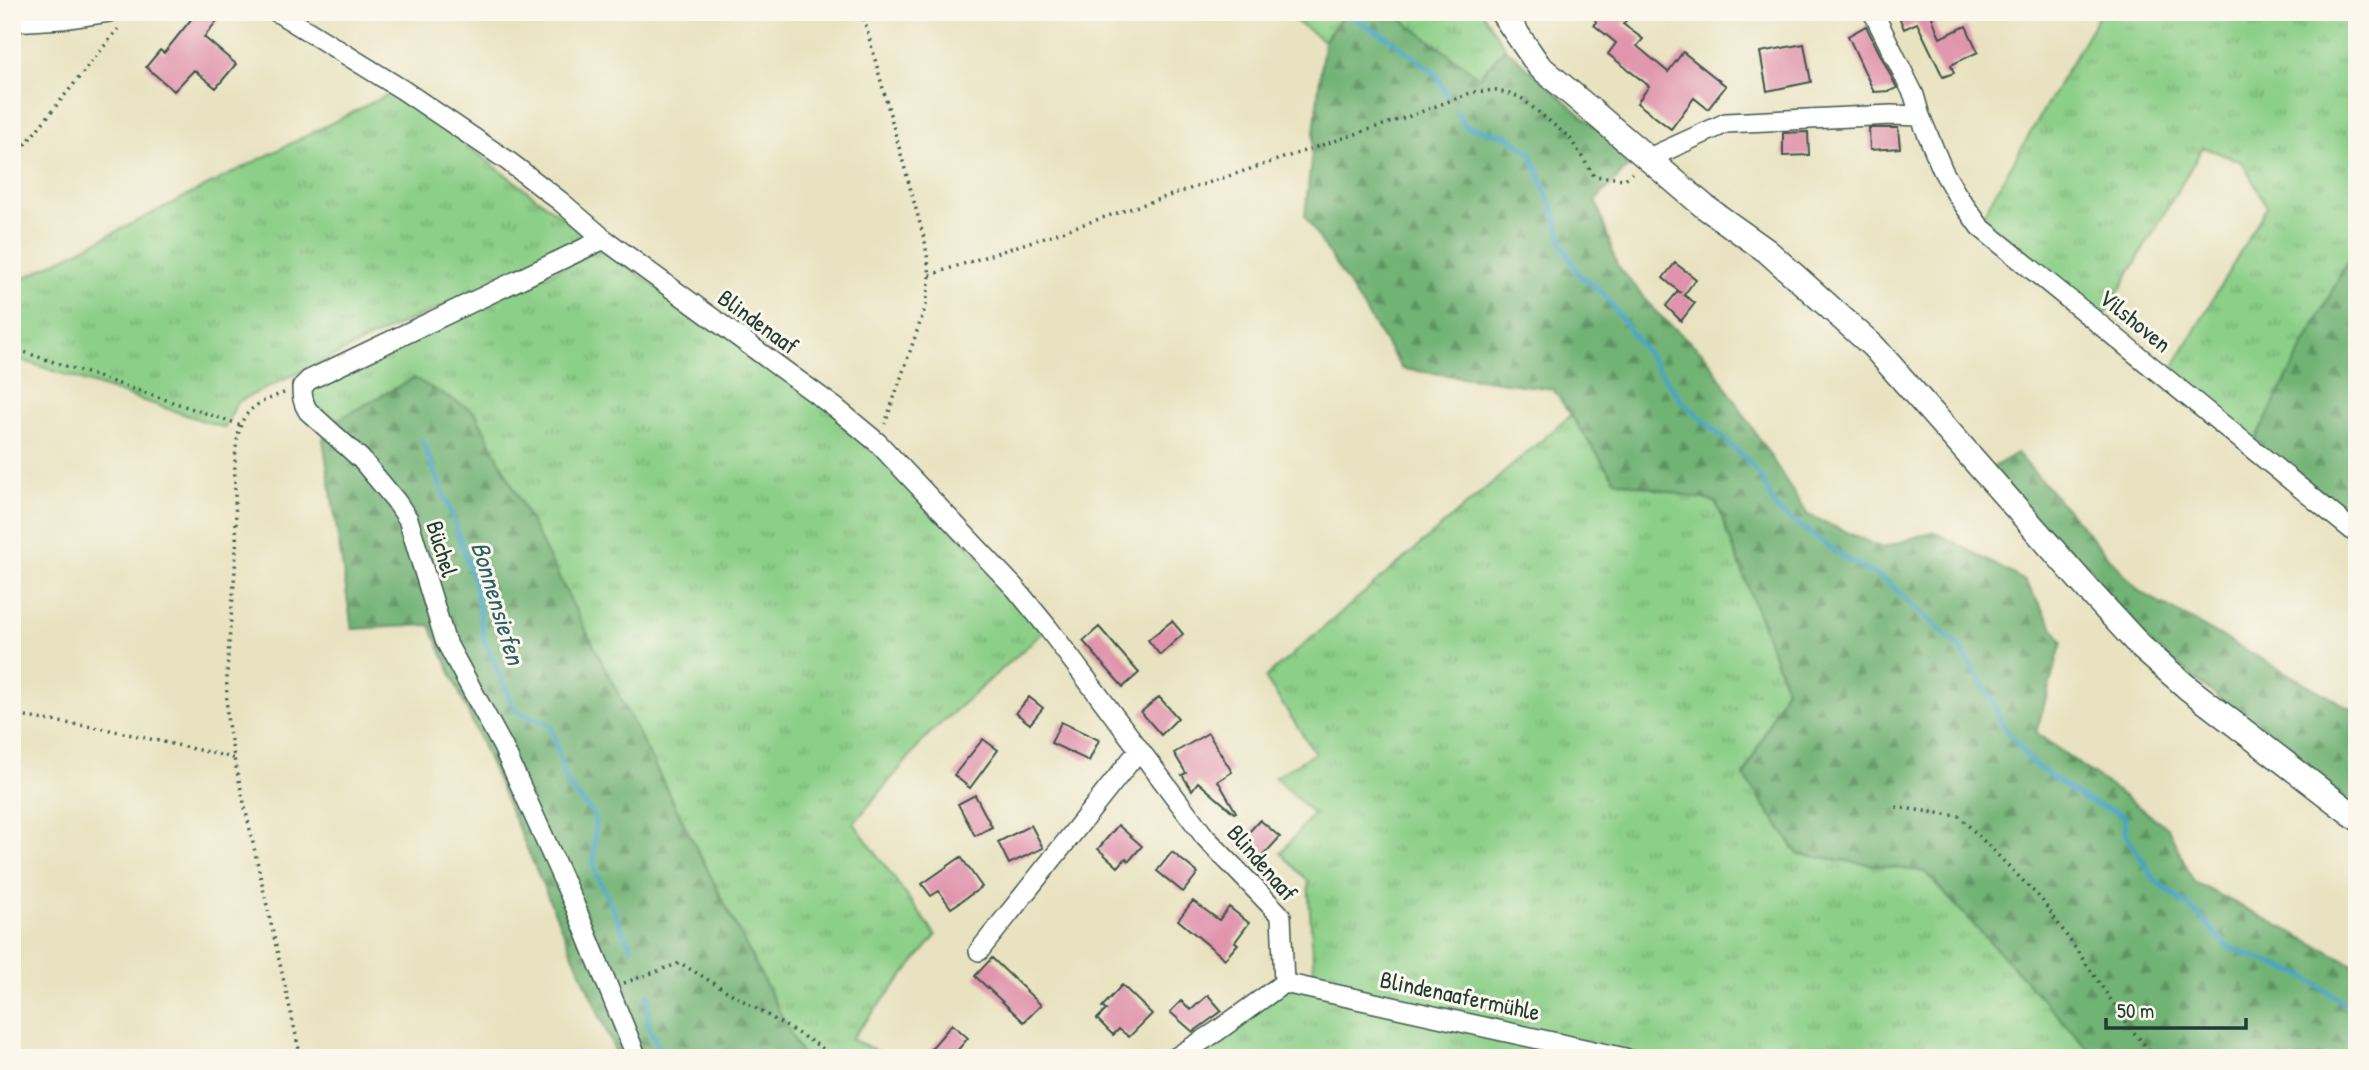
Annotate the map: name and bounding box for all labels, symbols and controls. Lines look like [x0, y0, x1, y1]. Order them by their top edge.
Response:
street label: Blindenaaf [712, 281, 806, 361]
street label: Vilshoven [2093, 281, 2178, 359]
street label: Büchel [419, 517, 467, 581]
water label: Bonnensiefen [463, 537, 534, 671]
street label: Blindenaaf [1221, 817, 1305, 908]
street label: Blindenaafermühle [1377, 962, 1544, 1028]
scale bar [2106, 986, 2246, 1030]
text: 50 m [2117, 996, 2154, 1025]

